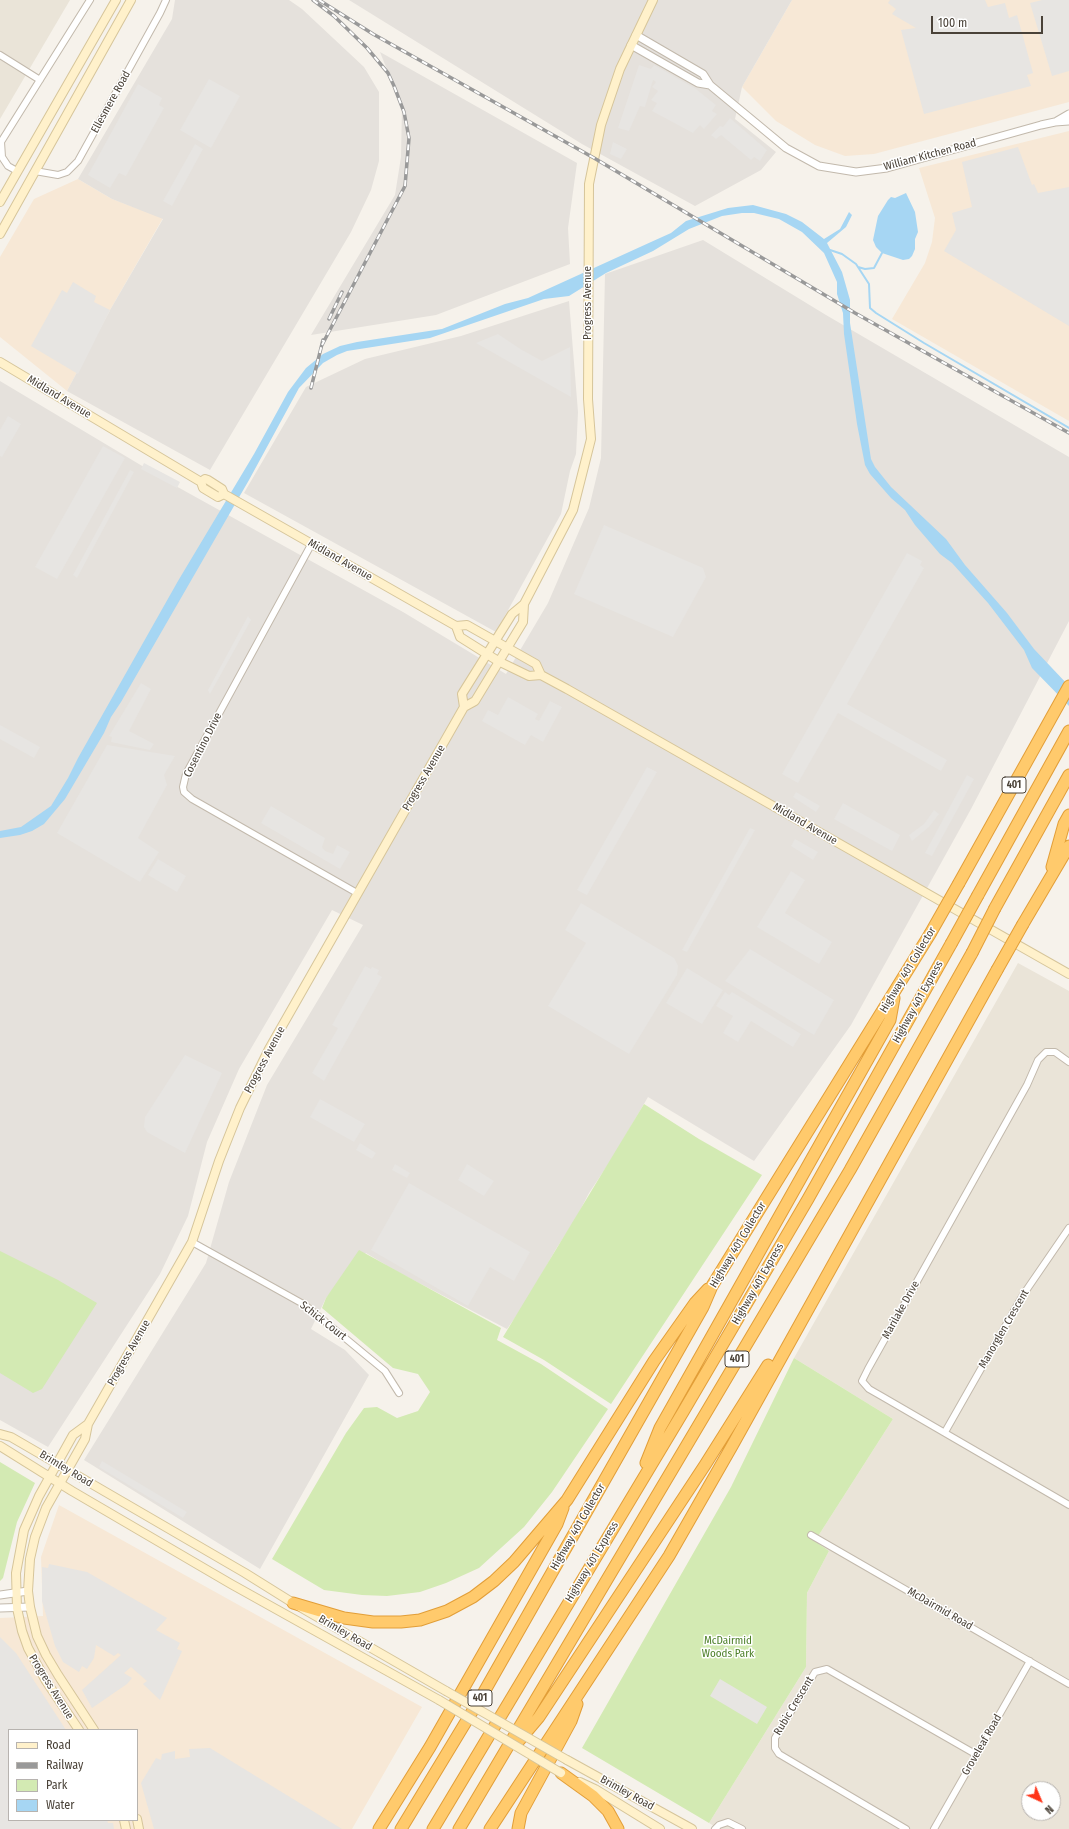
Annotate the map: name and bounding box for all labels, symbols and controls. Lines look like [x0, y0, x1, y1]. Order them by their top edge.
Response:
scale bar [933, 8, 1045, 34]
text: 100 m [938, 16, 967, 30]
street label: Ellesmere Road [88, 69, 134, 135]
street label: William Kitchen Road [882, 136, 978, 174]
street label: Progress Avenue [581, 266, 595, 340]
street label: Midland Avenue [25, 373, 93, 421]
street label: Midland Avenue [305, 536, 375, 584]
street label: Cosentino Drive [181, 710, 225, 780]
street label: Progress Avenue [400, 743, 448, 813]
road number: 401 [1002, 777, 1026, 793]
street label: Midland Avenue [770, 800, 840, 848]
street label: Highway 401 Collector [877, 925, 939, 1015]
street label: Highway 401 Express [890, 959, 946, 1045]
street label: Progress Avenue [242, 1024, 288, 1096]
street label: Highway 401 Collector [707, 1200, 769, 1290]
street label: Highway 401 Express [729, 1241, 787, 1327]
street label: Marilake Drive [880, 1279, 922, 1341]
street label: Manorglen Crescent [976, 1287, 1032, 1371]
street label: Schick Court [297, 1299, 349, 1343]
street label: Progress Avenue [105, 1318, 153, 1388]
road number: 401 [725, 1351, 749, 1367]
street label: Brimley Road [37, 1448, 95, 1490]
street label: Highway 401 Collector [548, 1481, 608, 1573]
street label: Highway 401 Express [563, 1519, 621, 1605]
street label: McDairmid Road [905, 1585, 975, 1633]
street label: Brimley Road [316, 1612, 374, 1654]
park label: McDairmid Woods Park [702, 1634, 754, 1660]
street label: Progress Avenue [26, 1652, 76, 1722]
street label: Rubic Crescent [771, 1674, 817, 1738]
road number: 401 [468, 1690, 492, 1706]
street label: Groveleaf Road [959, 1712, 1005, 1778]
legend [8, 1729, 138, 1821]
text: Road [46, 1738, 71, 1752]
text: Railway [46, 1758, 83, 1772]
street label: Brimley Road [598, 1773, 656, 1813]
text: Park [46, 1778, 67, 1792]
north arrow [1021, 1781, 1061, 1821]
text: Water [46, 1798, 74, 1812]
text: N [1042, 1802, 1056, 1816]

